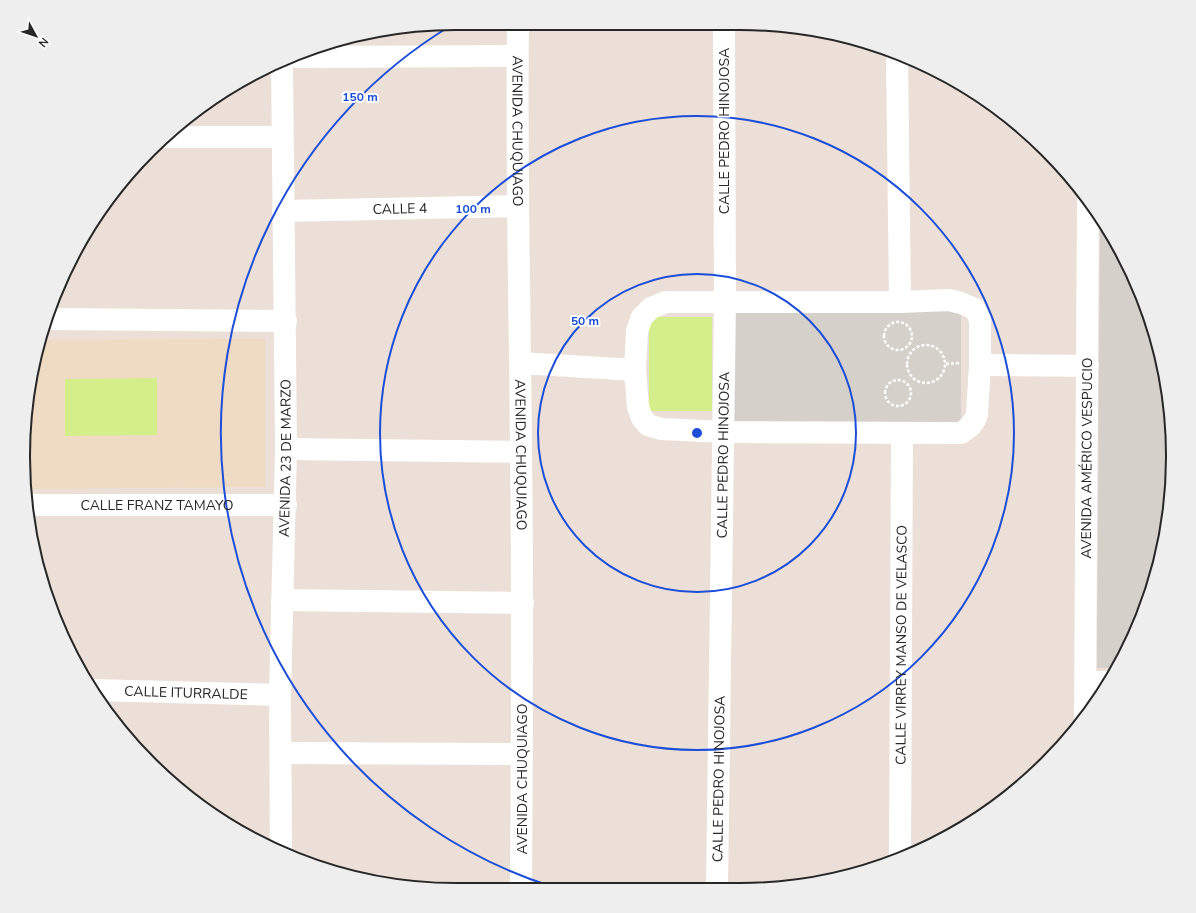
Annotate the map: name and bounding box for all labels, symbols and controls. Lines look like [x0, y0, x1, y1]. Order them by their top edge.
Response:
north arrow [16, 16, 56, 56]
text: N [35, 34, 52, 50]
street label: CALLE PEDRO HINOJOSA [715, 48, 734, 214]
street label: AVENIDA CHUQUIAGO [508, 55, 528, 207]
text: 150 m [342, 89, 378, 105]
street label: CALLE 4 [372, 198, 428, 219]
text: 100 m [455, 201, 491, 217]
text: 50 m [571, 313, 599, 329]
street label: AVENIDA AMÉRICO VESPUCIO [1076, 357, 1097, 559]
street label: CALLE PEDRO HINOJOSA [712, 372, 734, 538]
street label: AVENIDA 23 DE MARZO [274, 379, 296, 537]
street label: AVENIDA CHUQUIAGO [511, 379, 531, 531]
centre of rings [690, 426, 704, 440]
street label: CALLE FRANZ TAMAYO [80, 496, 234, 515]
street label: CALLE VIRREY MANSO DE VELASCO [891, 525, 911, 765]
street label: CALLE ITURRALDE [124, 681, 248, 704]
street label: CALLE PEDRO HINOJOSA [708, 696, 729, 862]
street label: AVENIDA CHUQUIAGO [513, 704, 532, 854]

